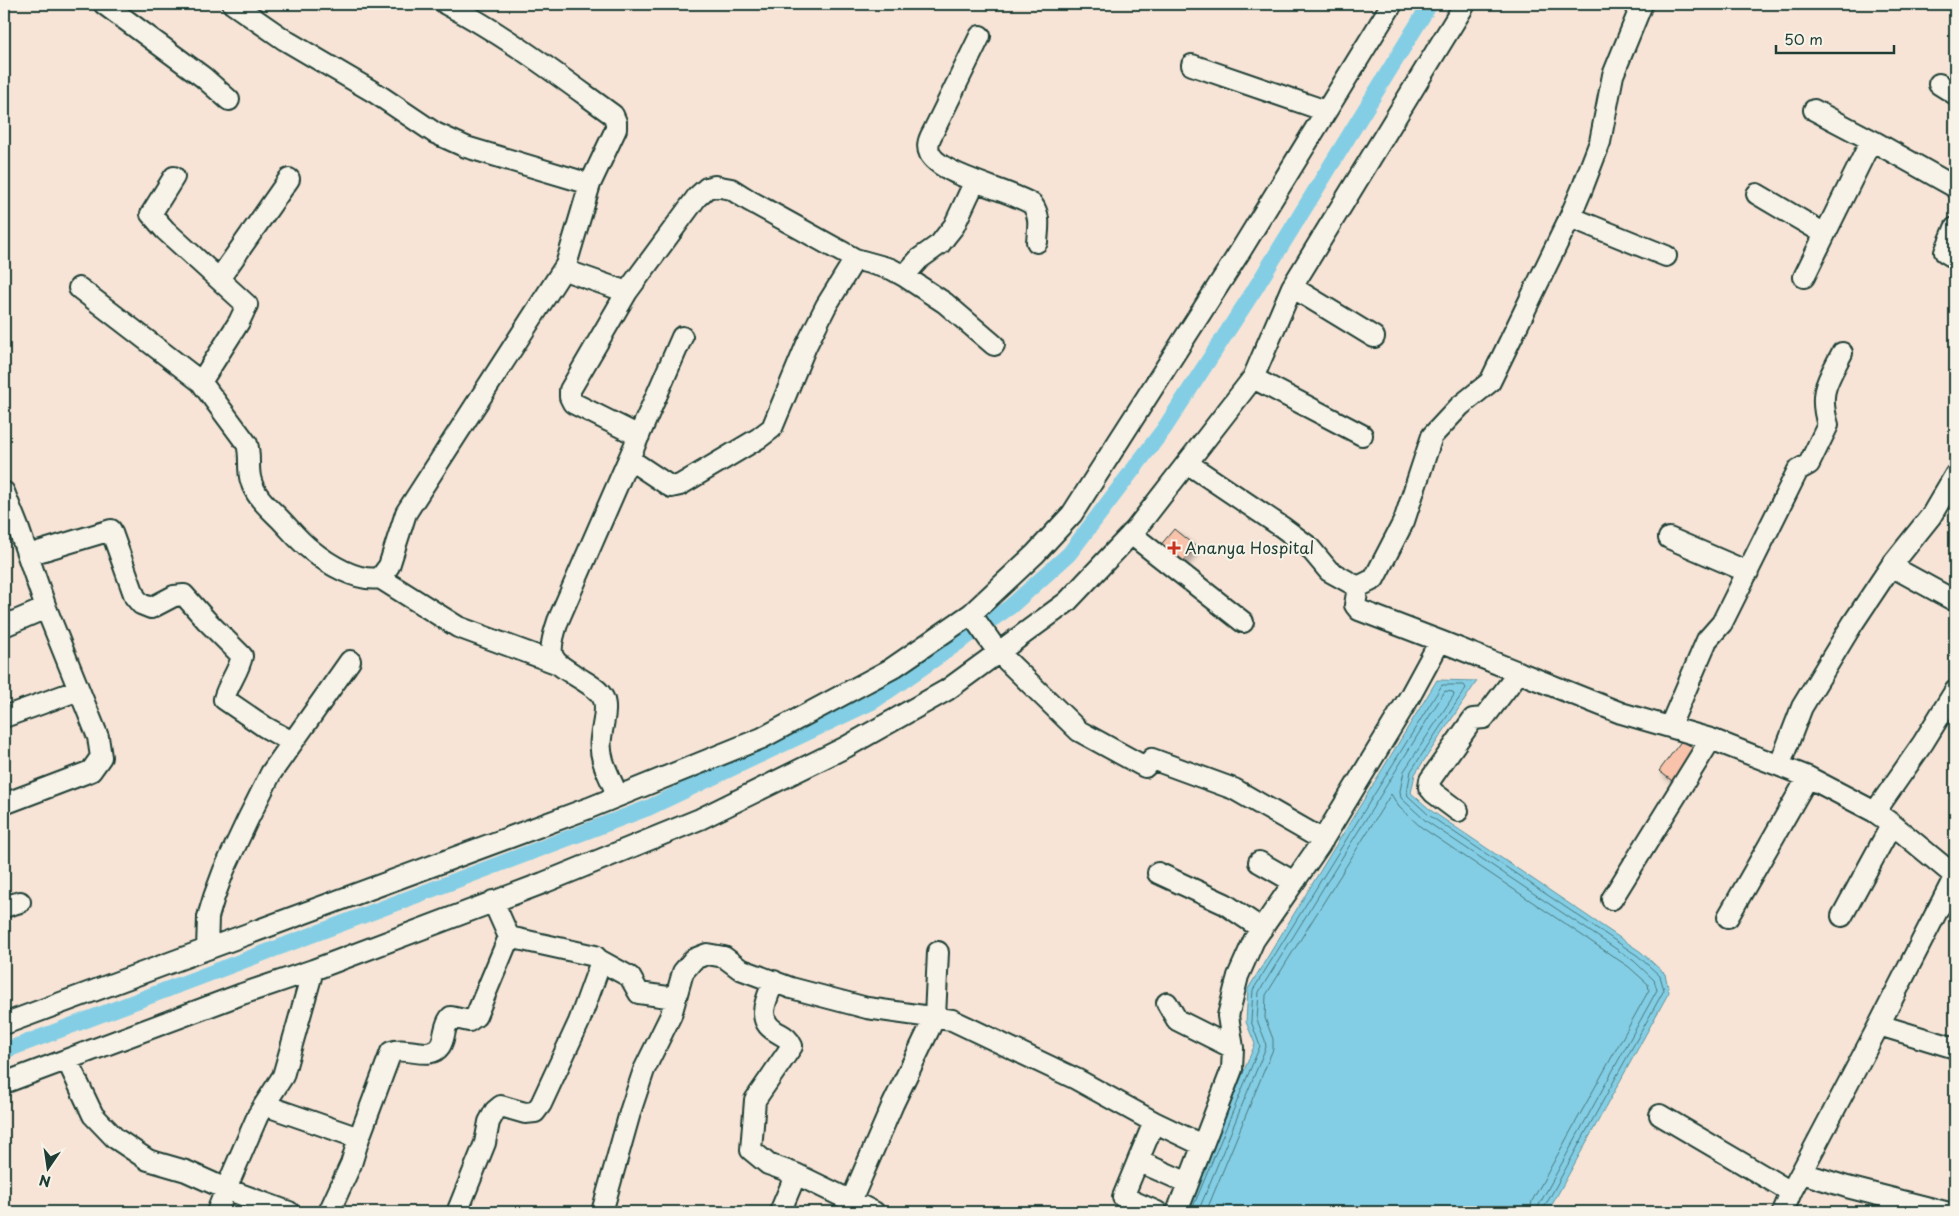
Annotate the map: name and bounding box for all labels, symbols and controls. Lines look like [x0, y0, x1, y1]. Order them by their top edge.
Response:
scale bar [1776, 22, 1894, 54]
text: 50 m [1784, 27, 1823, 50]
place label: Ananya Hospital [1185, 535, 1314, 559]
marker: Ananya Hospital [1167, 541, 1181, 555]
north arrow [22, 1144, 72, 1194]
text: N [37, 1170, 53, 1193]

